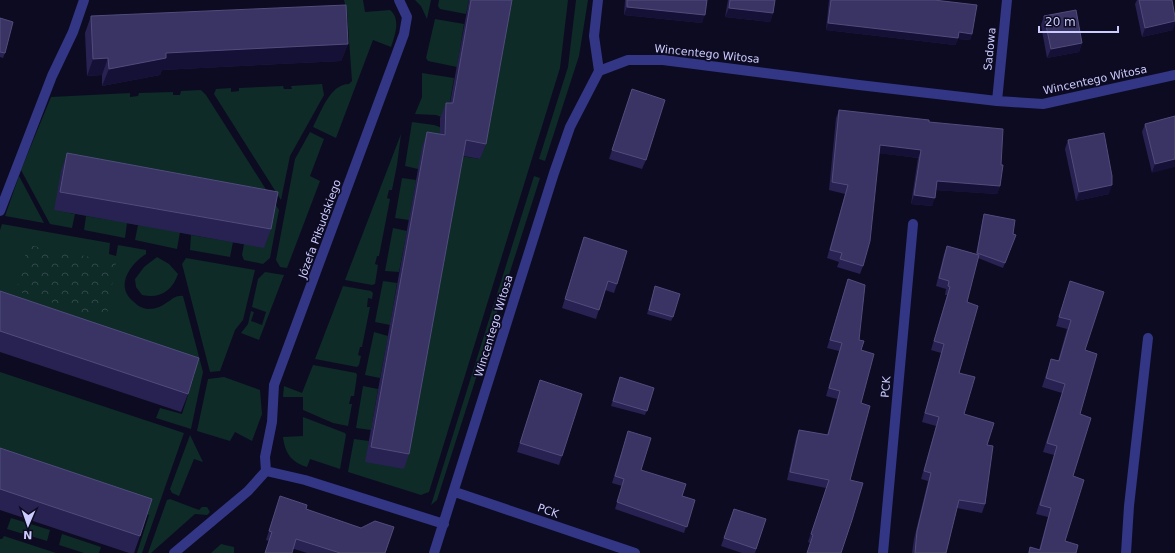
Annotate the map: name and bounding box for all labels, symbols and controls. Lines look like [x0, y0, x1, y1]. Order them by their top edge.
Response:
scale bar [1039, 8, 1118, 34]
text: 20 m [1045, 15, 1076, 29]
street label: Sadowa [981, 27, 999, 71]
street label: Wincentego Witosa [654, 42, 760, 66]
street label: Wincentego Witosa [1042, 63, 1148, 97]
street label: Józefa Piłsudskiego [296, 177, 344, 281]
street label: Wincentego Witosa [472, 273, 516, 379]
street label: PCK [879, 375, 893, 398]
street label: PCK [536, 501, 561, 521]
north arrow [8, 505, 48, 545]
text: N [23, 528, 33, 541]

